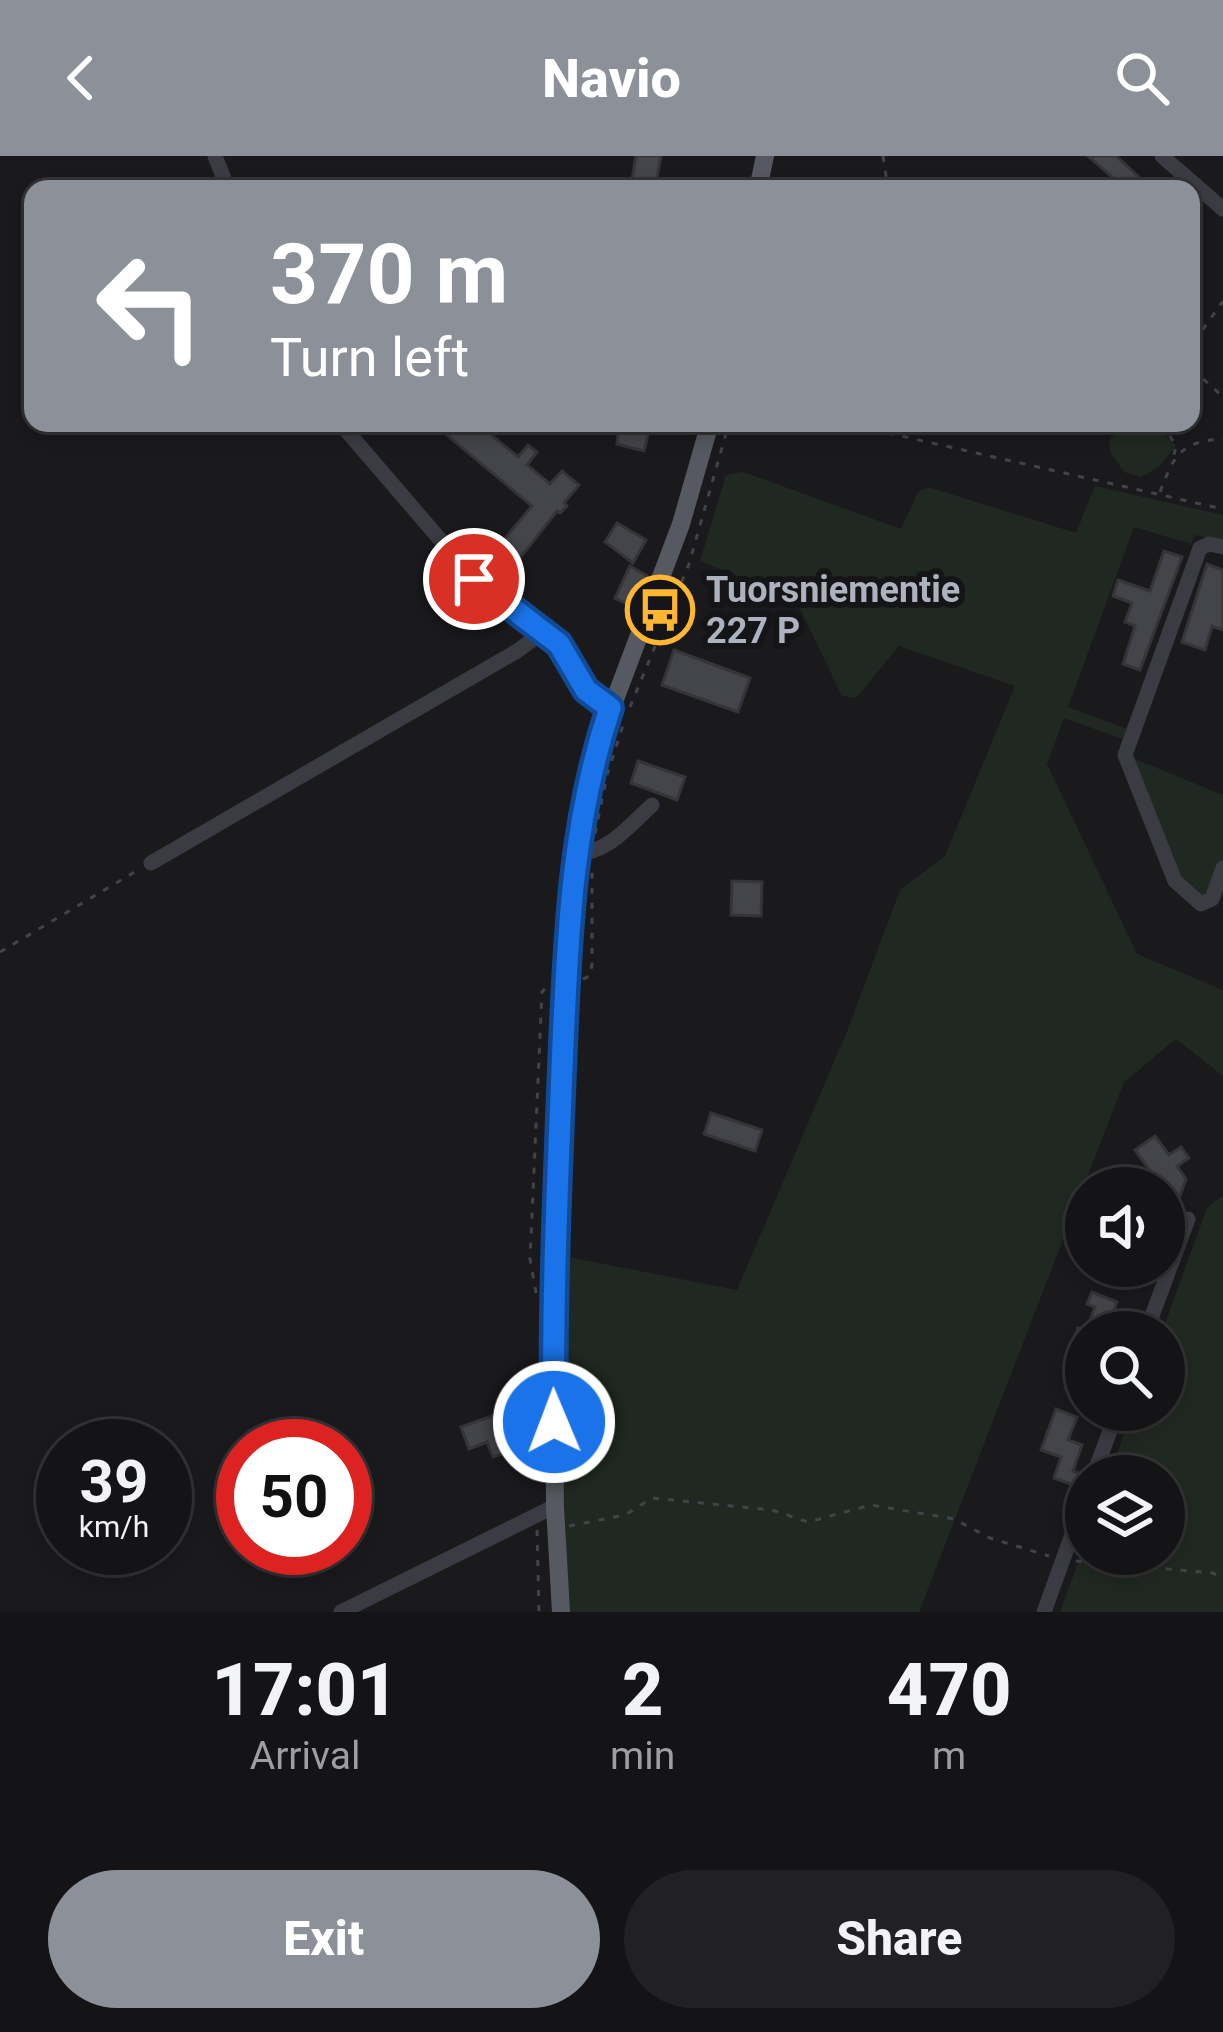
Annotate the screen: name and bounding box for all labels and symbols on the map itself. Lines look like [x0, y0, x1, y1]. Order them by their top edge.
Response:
pin [423, 528, 525, 630]
place label: Tuorsniementie 227 P [706, 569, 960, 652]
bus stop icon: Tuorsniementie 227 P [625, 575, 695, 645]
position arrow [491, 1359, 617, 1485]
speed limit sign: 50 [216, 1419, 372, 1575]

